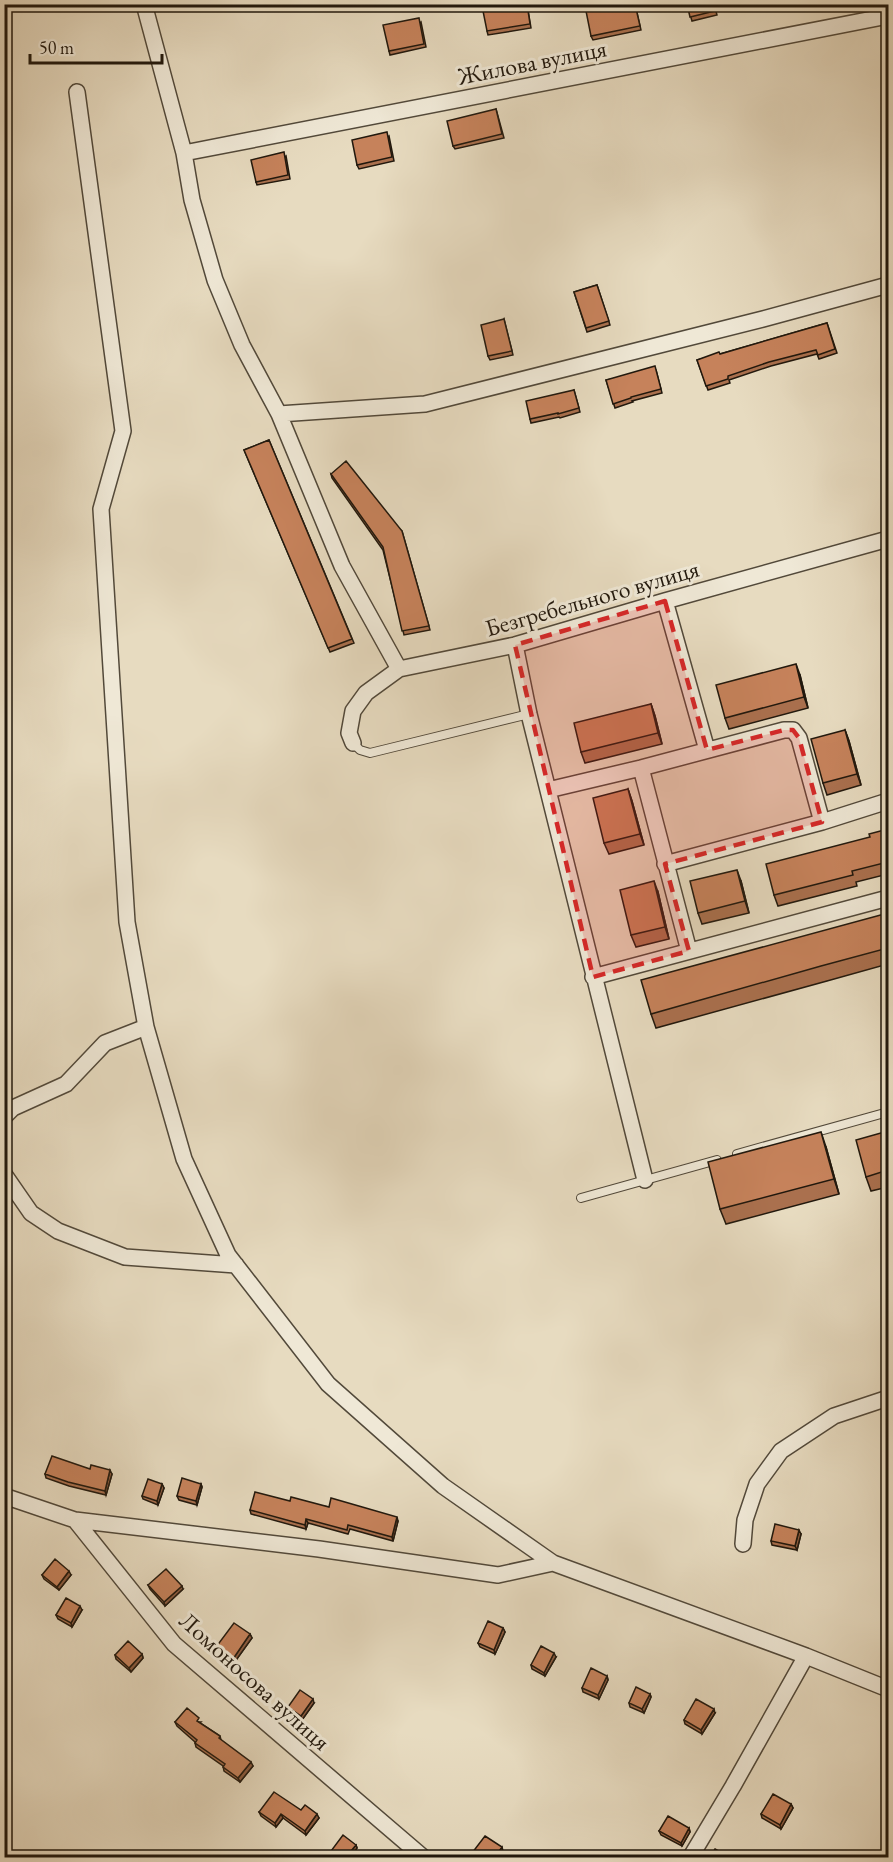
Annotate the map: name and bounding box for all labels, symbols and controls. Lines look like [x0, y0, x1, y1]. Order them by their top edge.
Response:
scale bar [30, 27, 162, 65]
street label: Жилова вулиця [454, 32, 609, 92]
text: 50 m [39, 36, 74, 59]
street label: Безгребельного вулиця [481, 553, 703, 643]
street label: Ломоносова вулиця [173, 1605, 337, 1757]

